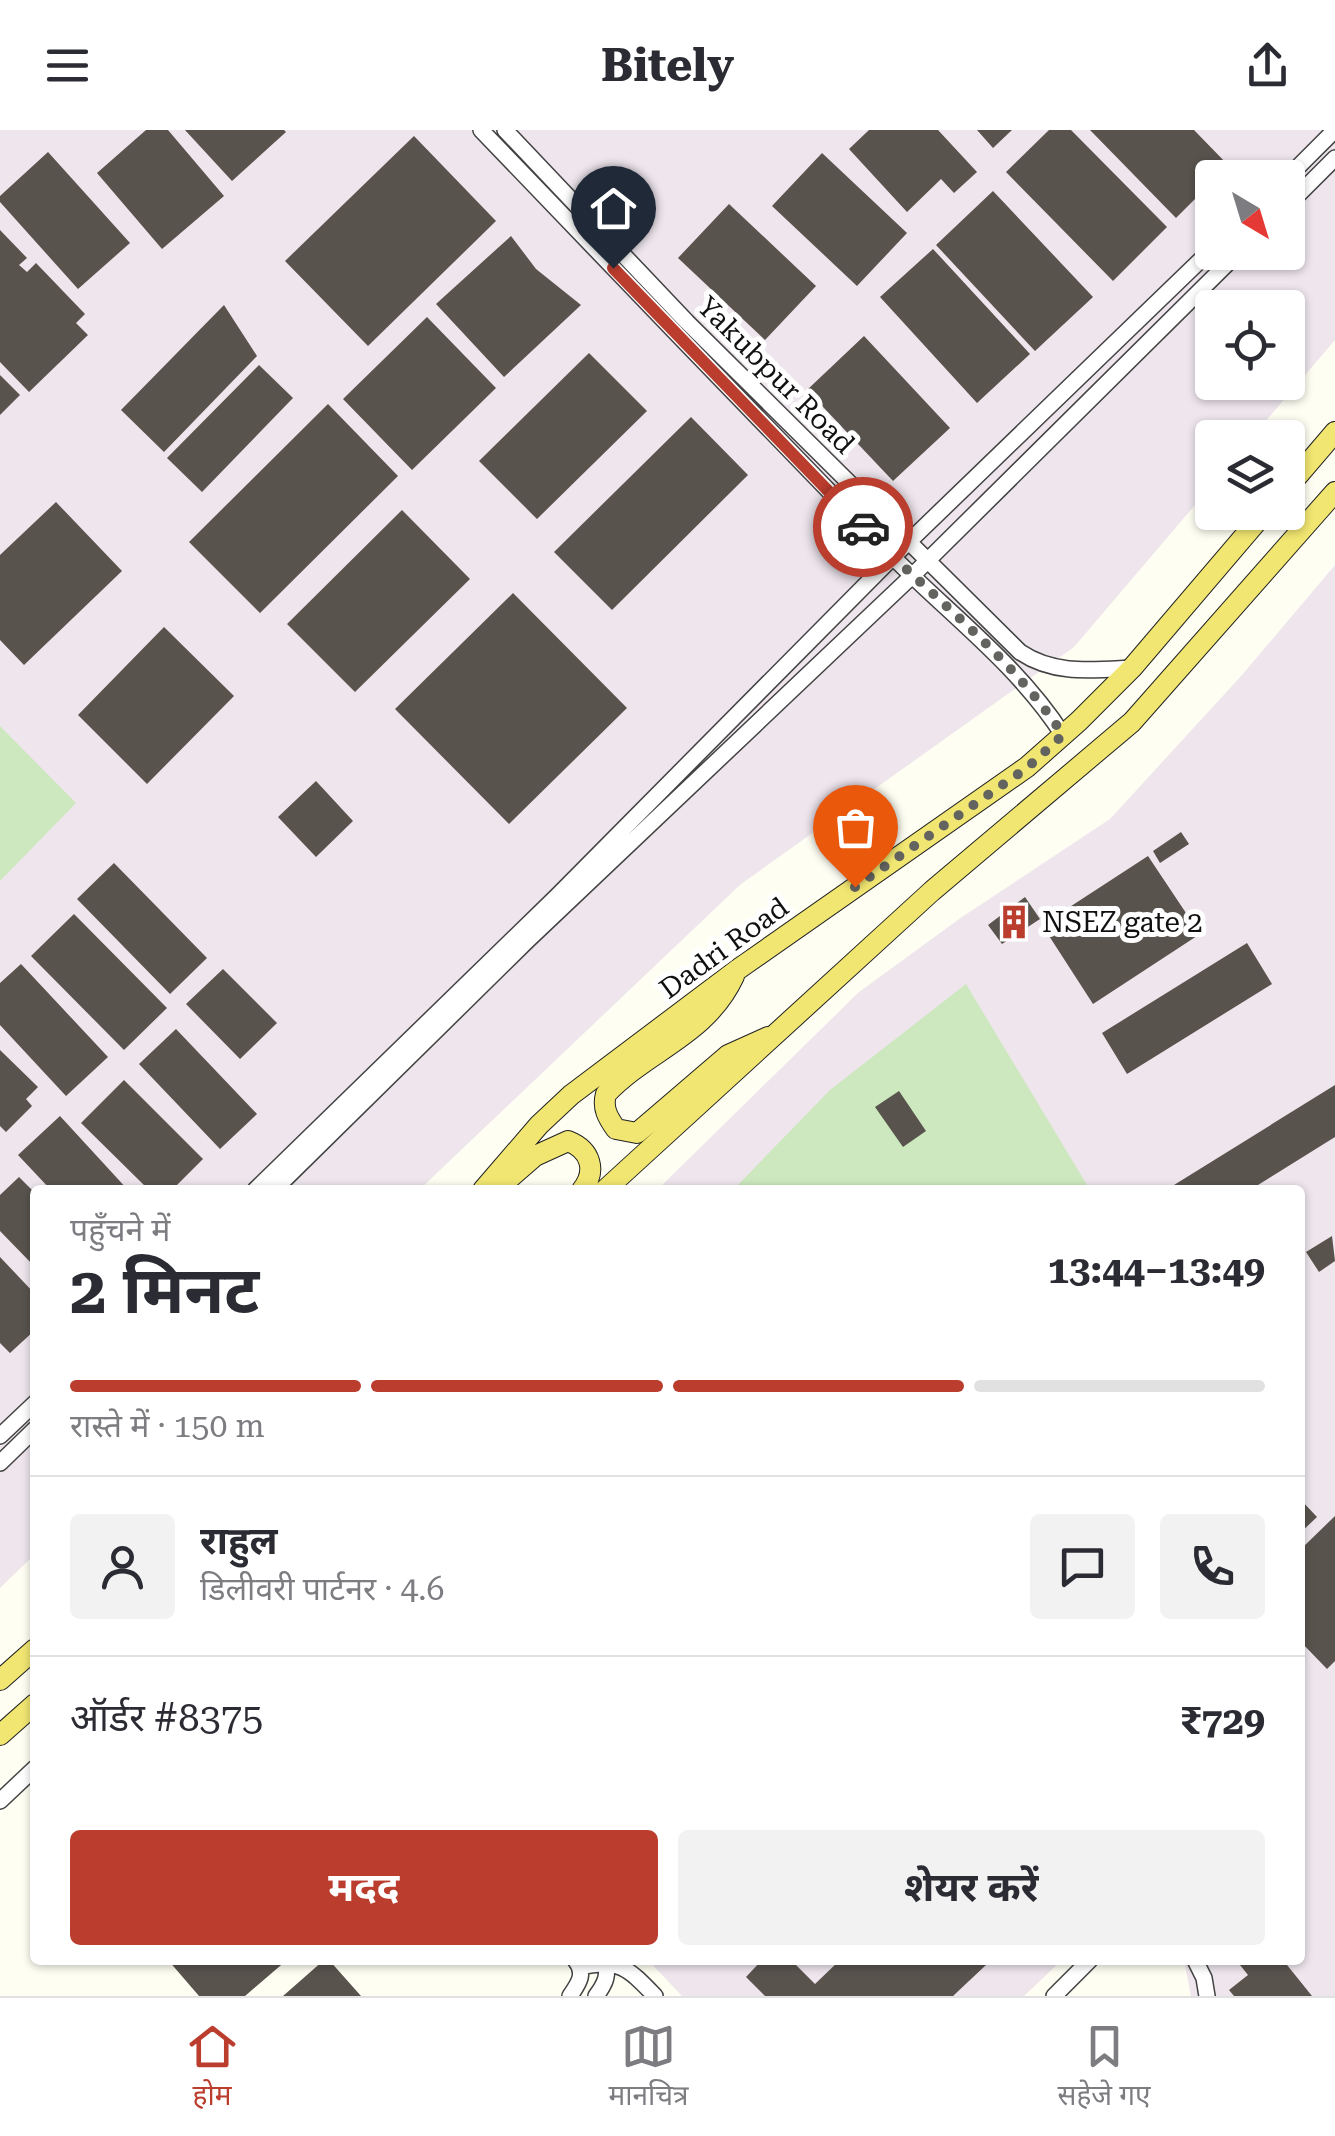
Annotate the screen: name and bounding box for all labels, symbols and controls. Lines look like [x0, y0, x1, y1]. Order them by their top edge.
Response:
icon: menu [40, 38, 95, 93]
icon: share [1240, 38, 1295, 93]
text: Bitely [601, 39, 734, 92]
north arrow [1195, 160, 1305, 270]
map controls [1195, 160, 1305, 530]
pin [571, 166, 656, 269]
icon: home [586, 181, 641, 236]
street label: Yakubpur Road [691, 290, 861, 460]
button: locate [1195, 290, 1305, 400]
button: layers [1195, 420, 1305, 530]
courier [813, 477, 913, 577]
icon: car [836, 500, 891, 555]
pin [813, 785, 898, 888]
icon: bag [828, 800, 883, 855]
street label: Dadri Road [653, 890, 795, 1006]
building icon: NSEZ gate 2 [995, 903, 1033, 941]
place label: NSEZ gate 2 [1042, 906, 1203, 939]
text: पहुँचने में [70, 1211, 170, 1249]
text: 13:44–13:49 [1048, 1248, 1265, 1292]
text: 2 मिनट [70, 1253, 259, 1329]
text: रास्ते में · 150 m [70, 1407, 265, 1445]
button: person [70, 1514, 175, 1619]
button: chat [1030, 1514, 1135, 1619]
button: phone [1160, 1514, 1265, 1619]
text: राहुल [200, 1519, 277, 1563]
text: डिलीवरी पार्टनर · 4.6 [200, 1570, 444, 1608]
text: ऑर्डर #8375 [70, 1696, 263, 1740]
text: ₹729 [1180, 1699, 1265, 1743]
button: मदद [70, 1830, 658, 1945]
button: शेयर करें [678, 1830, 1265, 1945]
tab: होम [185, 2019, 240, 2116]
tab: मानचित्र [609, 2019, 689, 2116]
tab: सहेजे गए [1058, 2019, 1150, 2116]

